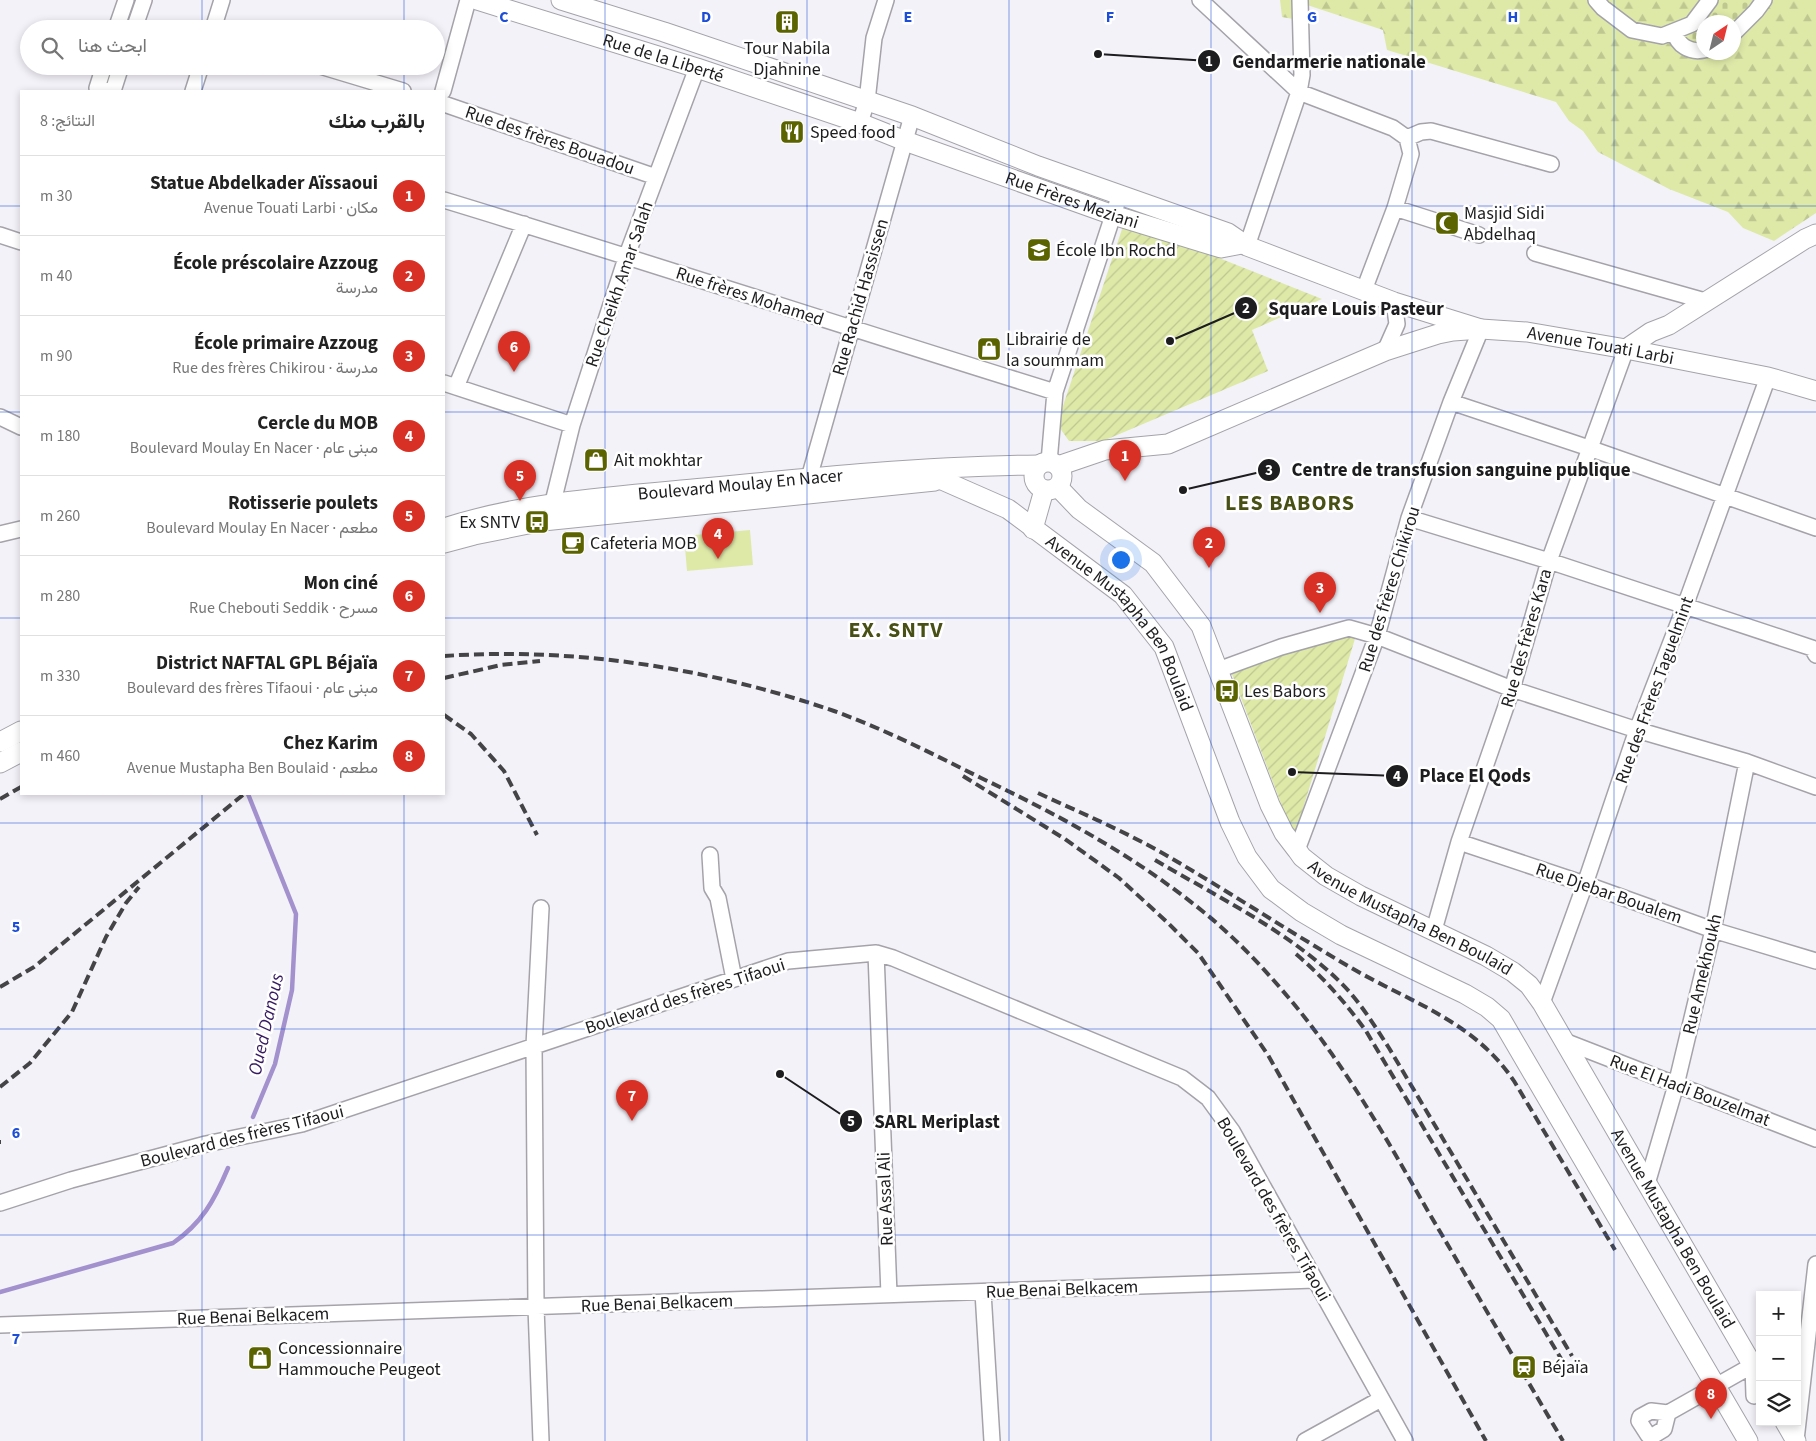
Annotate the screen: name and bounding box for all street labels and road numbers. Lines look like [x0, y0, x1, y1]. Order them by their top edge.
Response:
street label: Rue de la Liberté [599, 28, 727, 89]
street label: Rue des frères Bouadou [462, 100, 638, 181]
street label: Rue Frères Meziani [1002, 166, 1142, 235]
street label: Rue Cheikh Amar Salah [579, 198, 660, 371]
street label: Rue Rachid Hassissen [826, 216, 895, 378]
street label: Rue frères Mohamed [673, 261, 827, 332]
street label: Avenue Touati Larbi [1525, 320, 1676, 371]
street label: Boulevard Moulay En Nacer [637, 463, 844, 507]
street label: Rue des frères Chikirou [1352, 503, 1427, 675]
street label: Avenue Mustapha Ben Boulaid [1040, 529, 1199, 715]
street label: Rue des frères Kara [1495, 566, 1558, 711]
street label: Rue des Frères Taguelmint [1609, 593, 1700, 787]
street label: Avenue Mustapha Ben Boulaid [1302, 854, 1517, 982]
street label: Rue Djebar Boualem [1532, 857, 1685, 930]
street label: Rue Amekhoukh [1676, 911, 1729, 1037]
street label: Boulevard des frères Tifaoui [582, 952, 788, 1041]
street label: Rue El Hadi Bouzelmat [1606, 1048, 1774, 1133]
street label: Boulevard des frères Tifaoui [138, 1099, 347, 1174]
street label: Boulevard des frères Tifaoui [1210, 1113, 1337, 1306]
street label: Avenue Mustapha Ben Boulaid [1605, 1124, 1741, 1333]
street label: Rue Assal Ali [871, 1152, 900, 1246]
street label: Rue Benai Belkacem [985, 1274, 1139, 1305]
street label: Rue Benai Belkacem [580, 1288, 734, 1319]
street label: Rue Benai Belkacem [176, 1301, 330, 1332]

